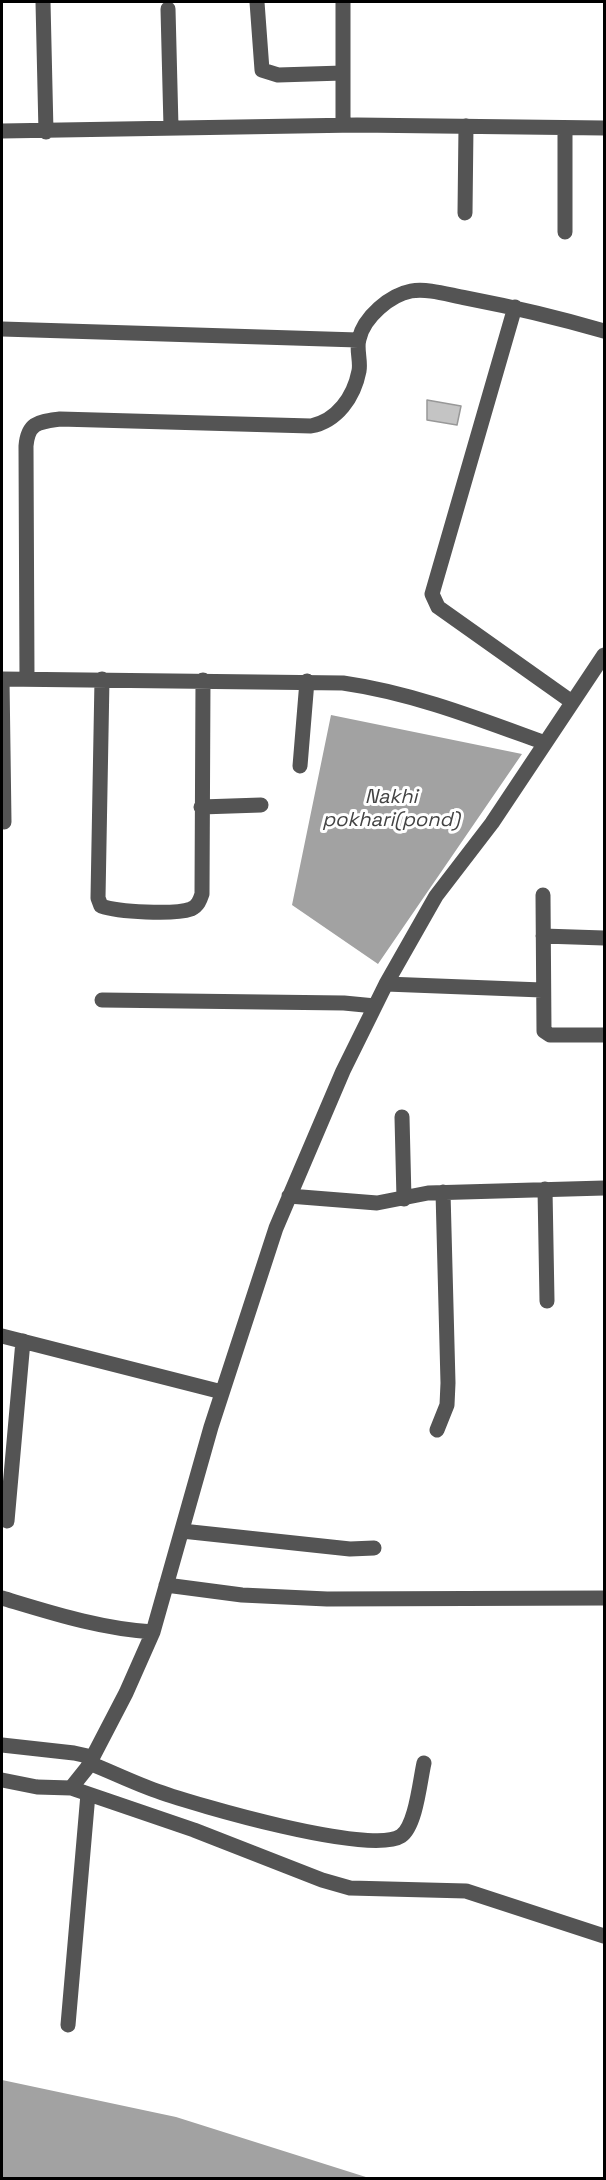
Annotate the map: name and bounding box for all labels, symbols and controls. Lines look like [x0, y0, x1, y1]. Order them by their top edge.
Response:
water label: Nakhi pokhari(pond) [322, 786, 460, 833]

